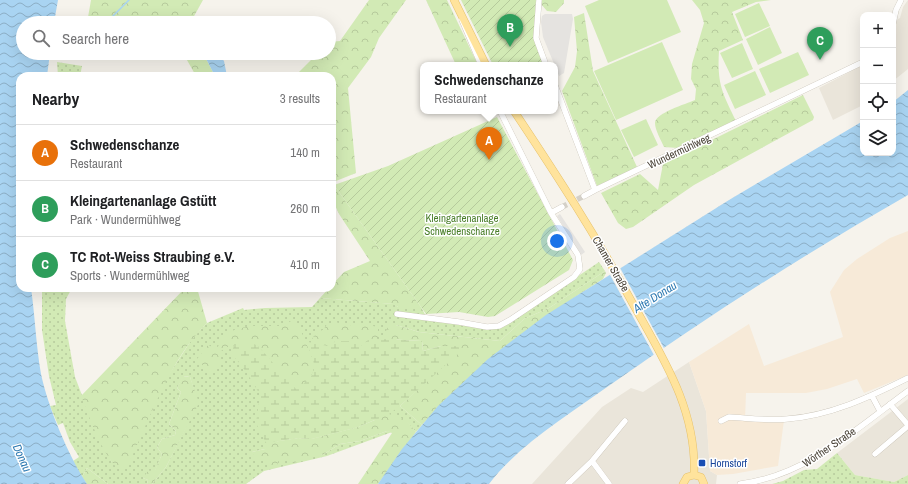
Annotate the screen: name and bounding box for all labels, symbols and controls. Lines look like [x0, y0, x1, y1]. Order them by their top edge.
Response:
map controls [860, 12, 896, 156]
button: + [860, 12, 896, 48]
pin: B [497, 14, 523, 47]
search box [16, 16, 336, 60]
icon: search [30, 27, 52, 49]
pin: C [807, 27, 833, 60]
text: Search here [62, 28, 129, 49]
button: − [860, 48, 896, 84]
popup [420, 62, 558, 114]
text: Schwedenschanze [434, 69, 544, 90]
button: locate [860, 84, 896, 120]
text: Nearby [32, 87, 79, 110]
text: 3 results [280, 90, 320, 107]
text: Restaurant [434, 90, 486, 107]
button: layers [860, 120, 896, 156]
pin: A [476, 127, 502, 160]
street label: Wundermühlweg [645, 130, 713, 172]
text: Schwedenschanze [70, 134, 179, 155]
text: A [41, 144, 49, 161]
text: 140 m [290, 144, 320, 161]
text: Restaurant [70, 155, 122, 172]
text: Kleingartenanlage Gstütt [70, 190, 216, 211]
text: B [41, 200, 49, 217]
text: 260 m [290, 200, 320, 217]
text: Park · Wundermühlweg [70, 211, 181, 228]
park label: Kleingartenanlage Schwedenschanze [424, 211, 500, 238]
your location [547, 231, 567, 251]
street label: Chamer Straße [590, 234, 632, 294]
text: TC Rot-Weiss Straubing e.V. [70, 246, 235, 267]
text: C [41, 256, 49, 273]
text: 410 m [290, 256, 320, 273]
text: Sports · Wundermühlweg [70, 267, 190, 284]
water label: Alte Donau [629, 277, 680, 317]
street label: Wörther Straße [800, 424, 858, 470]
water label: Donau [9, 441, 35, 475]
place label: Hornstorf [710, 456, 748, 470]
marker: Hornstorf [697, 458, 707, 468]

